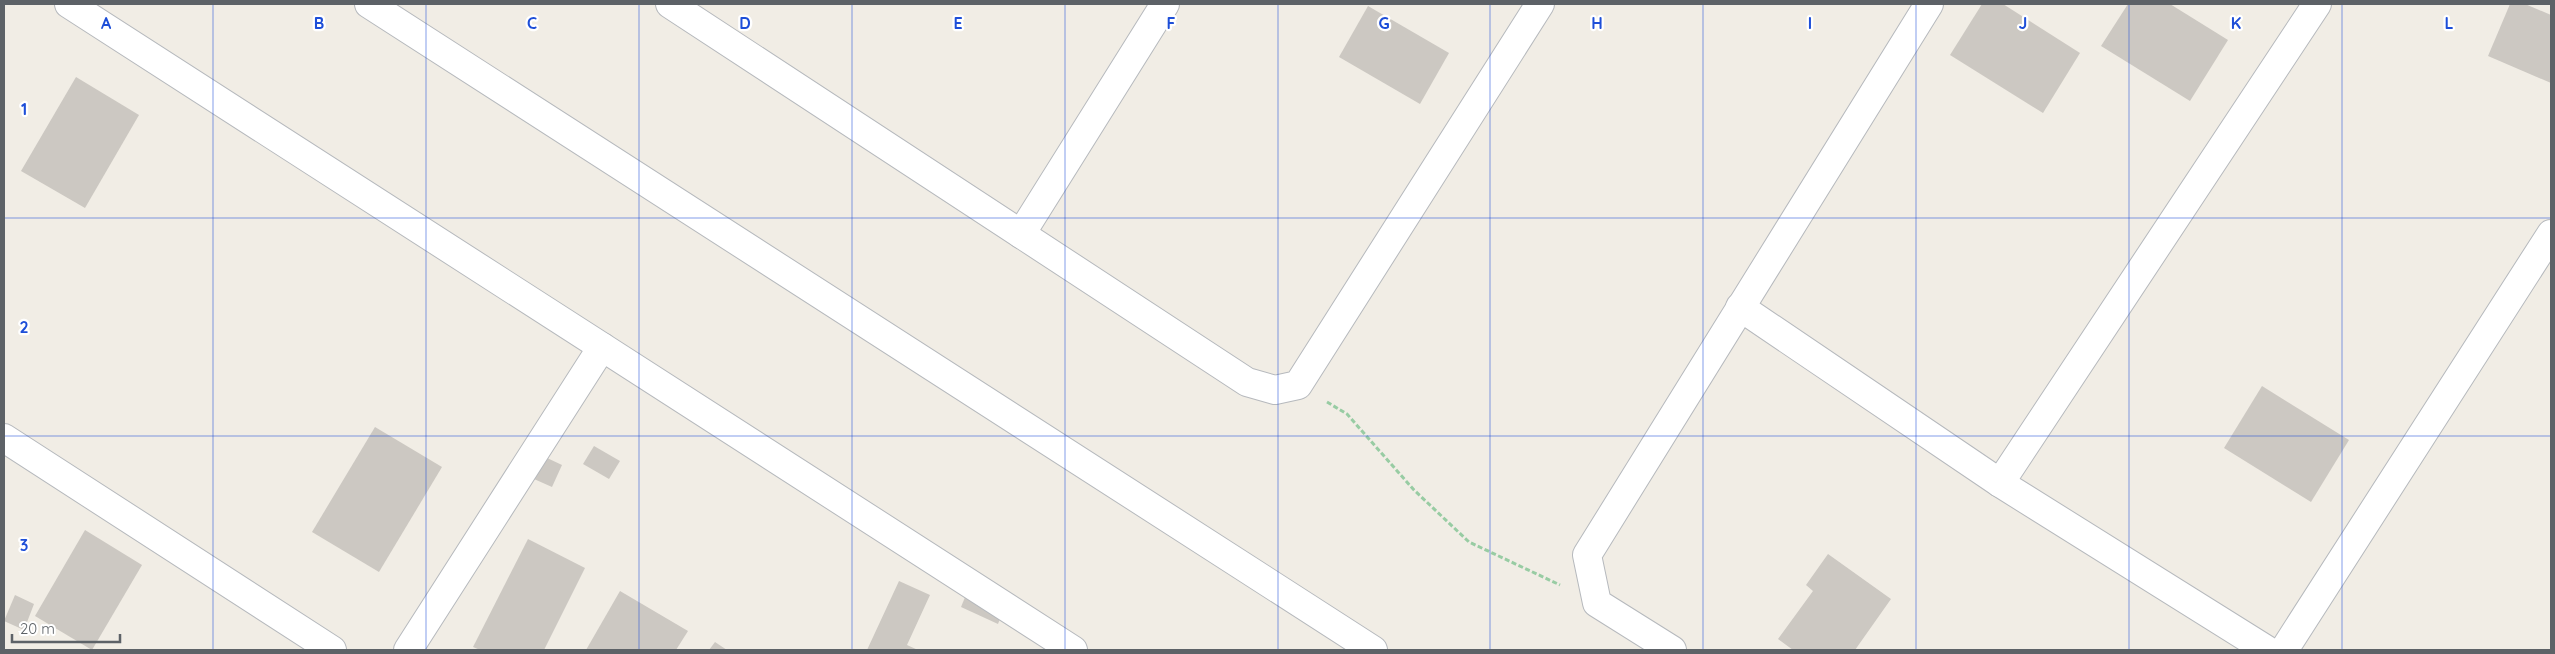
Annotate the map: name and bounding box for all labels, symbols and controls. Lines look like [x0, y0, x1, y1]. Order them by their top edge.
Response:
text: A [101, 13, 112, 33]
text: B [314, 13, 324, 33]
text: C [527, 13, 537, 33]
text: D [739, 13, 751, 33]
text: E [953, 13, 963, 33]
text: F [1167, 13, 1176, 33]
text: G [1378, 13, 1390, 33]
text: H [1591, 13, 1603, 33]
text: I [1808, 13, 1812, 33]
text: J [2019, 13, 2027, 33]
text: K [2231, 13, 2241, 33]
text: L [2445, 13, 2454, 33]
text: 1 [21, 99, 27, 119]
text: 2 [19, 317, 29, 337]
text: 3 [20, 535, 28, 555]
scale bar [12, 612, 120, 644]
text: 20 m [20, 619, 55, 638]

